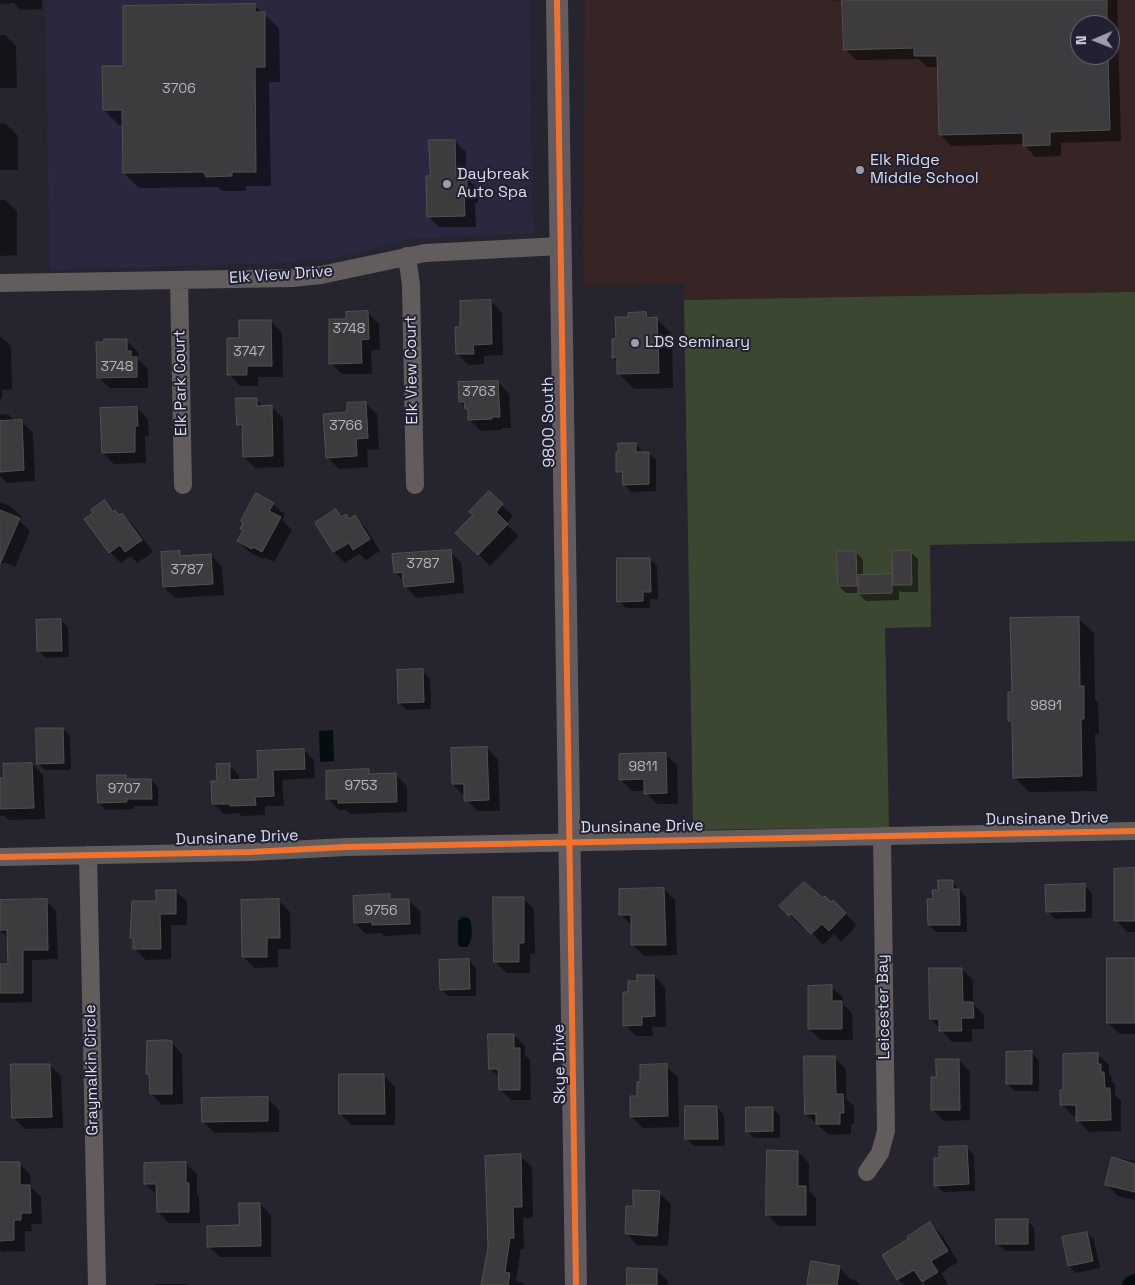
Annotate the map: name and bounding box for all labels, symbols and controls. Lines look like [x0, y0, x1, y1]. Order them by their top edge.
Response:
north arrow [1070, 15, 1120, 65]
text: N [1072, 35, 1090, 45]
house number: 3706 [162, 81, 196, 97]
place label: Elk Ridge Middle School [870, 151, 979, 189]
marker: Elk Ridge Middle School [854, 164, 866, 176]
place label: Daybreak Auto Spa [457, 165, 530, 203]
marker: Daybreak Auto Spa [441, 178, 453, 190]
street label: Elk View Drive [228, 262, 334, 288]
street label: Elk View Court [401, 315, 423, 425]
house number: 3748 [332, 321, 366, 337]
street label: Elk Park Court [170, 330, 192, 436]
place label: LDS Seminary [645, 333, 750, 353]
marker: LDS Seminary [629, 337, 641, 349]
house number: 3747 [233, 344, 265, 360]
house number: 3748 [100, 359, 134, 375]
street label: 9800 South [539, 376, 559, 468]
house number: 3763 [462, 384, 496, 400]
house number: 3766 [329, 418, 363, 434]
house number: 3787 [407, 556, 439, 572]
house number: 3787 [171, 562, 203, 578]
house number: 9891 [1030, 698, 1062, 714]
house number: 9811 [629, 759, 657, 775]
house number: 9753 [344, 778, 378, 794]
house number: 9707 [108, 781, 140, 797]
street label: Dunsinane Drive [985, 808, 1109, 830]
street label: Dunsinane Drive [580, 816, 704, 838]
street label: Dunsinane Drive [175, 826, 299, 850]
house number: 9756 [364, 903, 398, 919]
street label: Leicester Bay [873, 954, 895, 1060]
street label: Graymalkin Circle [81, 1004, 103, 1136]
street label: Skye Drive [550, 1024, 570, 1104]

